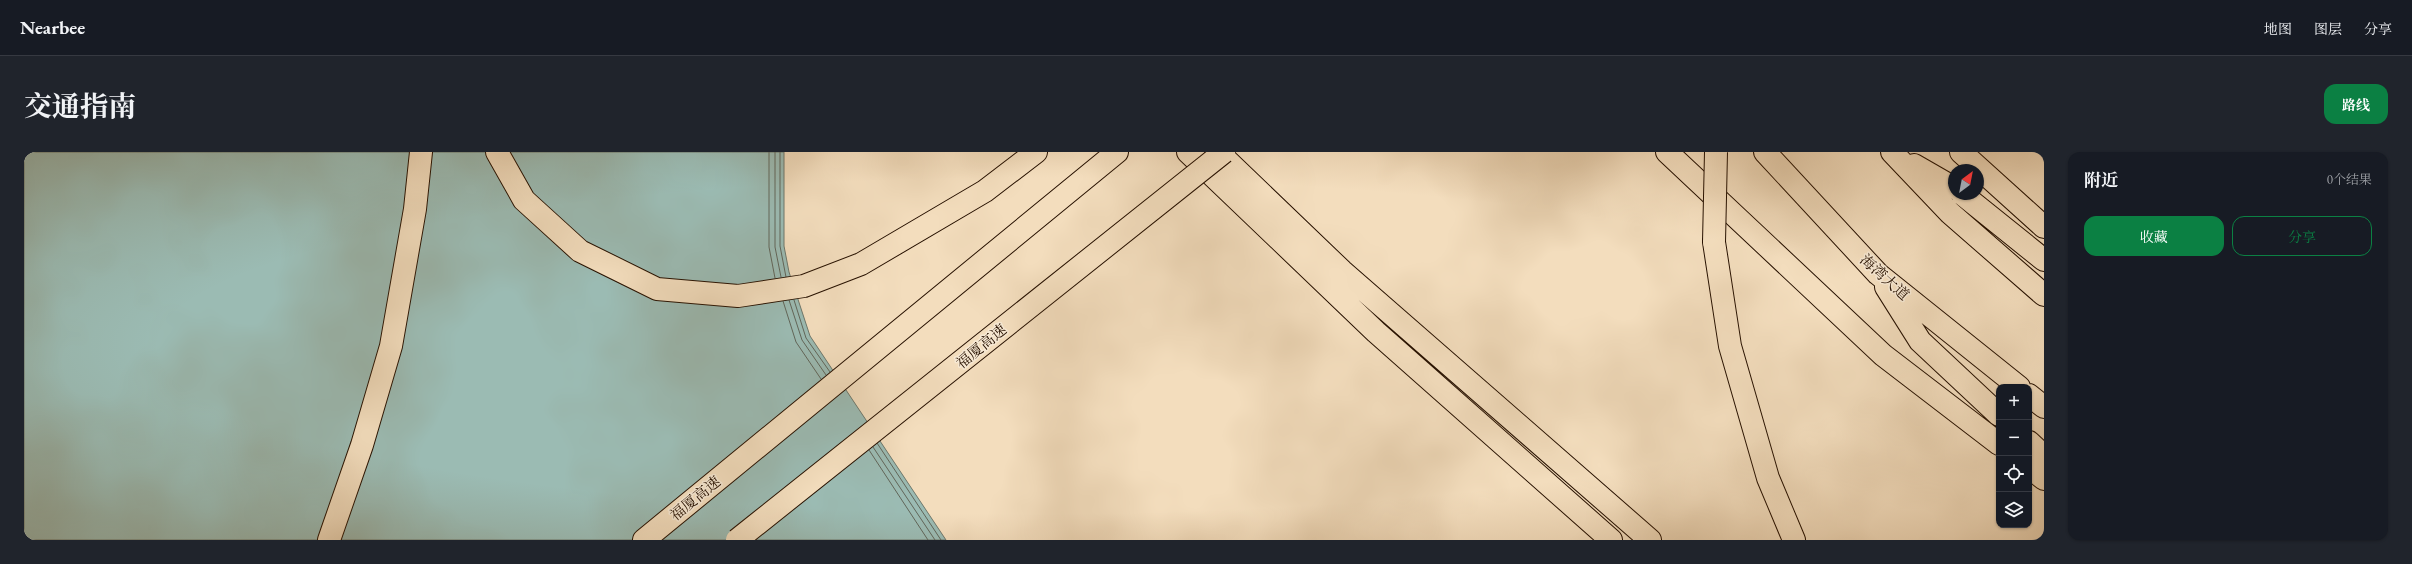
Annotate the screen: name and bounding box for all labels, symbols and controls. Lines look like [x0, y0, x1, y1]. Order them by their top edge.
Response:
text: Nearbee [20, 15, 85, 40]
text: 地图 [2264, 20, 2292, 38]
text: 图层 [2314, 20, 2342, 38]
text: 分享 [2364, 20, 2392, 38]
button: 路线 [2324, 84, 2388, 124]
text: 交通指南 [24, 88, 136, 124]
north arrow [1948, 164, 1984, 200]
text: 附近 [2084, 169, 2118, 191]
text: 0个结果 [2327, 171, 2372, 188]
button: 收藏 [2084, 216, 2224, 256]
button: 分享 [2232, 216, 2372, 256]
street label: 海湾大道 [1856, 250, 1914, 304]
street label: 福厦高速 [952, 320, 1010, 372]
map controls [1996, 384, 2032, 528]
button: + [1996, 384, 2032, 420]
button: − [1996, 420, 2032, 456]
button: locate [1996, 456, 2032, 492]
street label: 福厦高速 [666, 472, 724, 524]
button: layers [1996, 492, 2032, 528]

